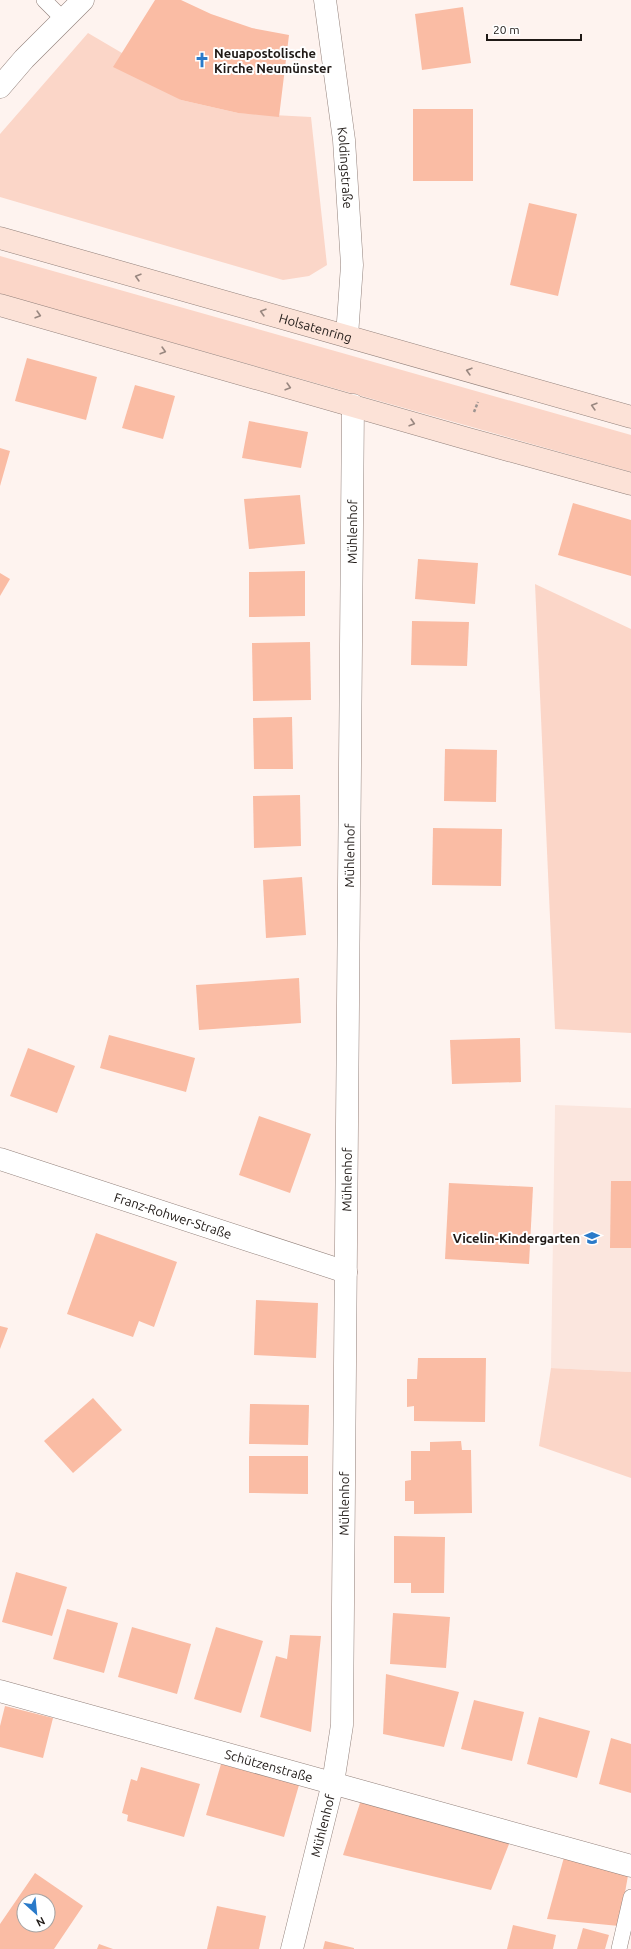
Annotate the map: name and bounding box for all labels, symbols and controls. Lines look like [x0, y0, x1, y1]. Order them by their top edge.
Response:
scale bar [487, 16, 581, 42]
text: 20 m [493, 23, 520, 36]
place label: Neuapostolische Kirche Neumünster [214, 46, 332, 75]
church icon: Neuapostolische Kirche Neumünster [193, 51, 211, 69]
street label: Koldingstraße [335, 126, 355, 209]
one-way arrow [134, 273, 141, 282]
one-way arrow [259, 308, 266, 317]
one-way arrow [34, 310, 41, 319]
street label: Holsatenring [277, 311, 354, 345]
one-way arrow [159, 346, 166, 355]
one-way arrow [465, 367, 472, 375]
one-way arrow [284, 382, 291, 390]
one-way arrow [590, 402, 597, 411]
one-way arrow [409, 418, 416, 427]
street label: Mühlenhof [345, 500, 359, 564]
street label: Mühlenhof [342, 823, 357, 888]
street label: Mühlenhof [339, 1147, 354, 1212]
street label: Franz-Rohwer-Straße [112, 1190, 234, 1241]
school or university icon: Vicelin-Kindergarten [583, 1229, 601, 1247]
place label: Vicelin-Kindergarten [453, 1231, 580, 1245]
street label: Mühlenhof [337, 1471, 351, 1536]
street label: Schützenstraße [223, 1747, 314, 1784]
street label: Mühlenhof [308, 1793, 337, 1859]
north arrow [16, 1893, 56, 1933]
text: N [34, 1915, 47, 1929]

